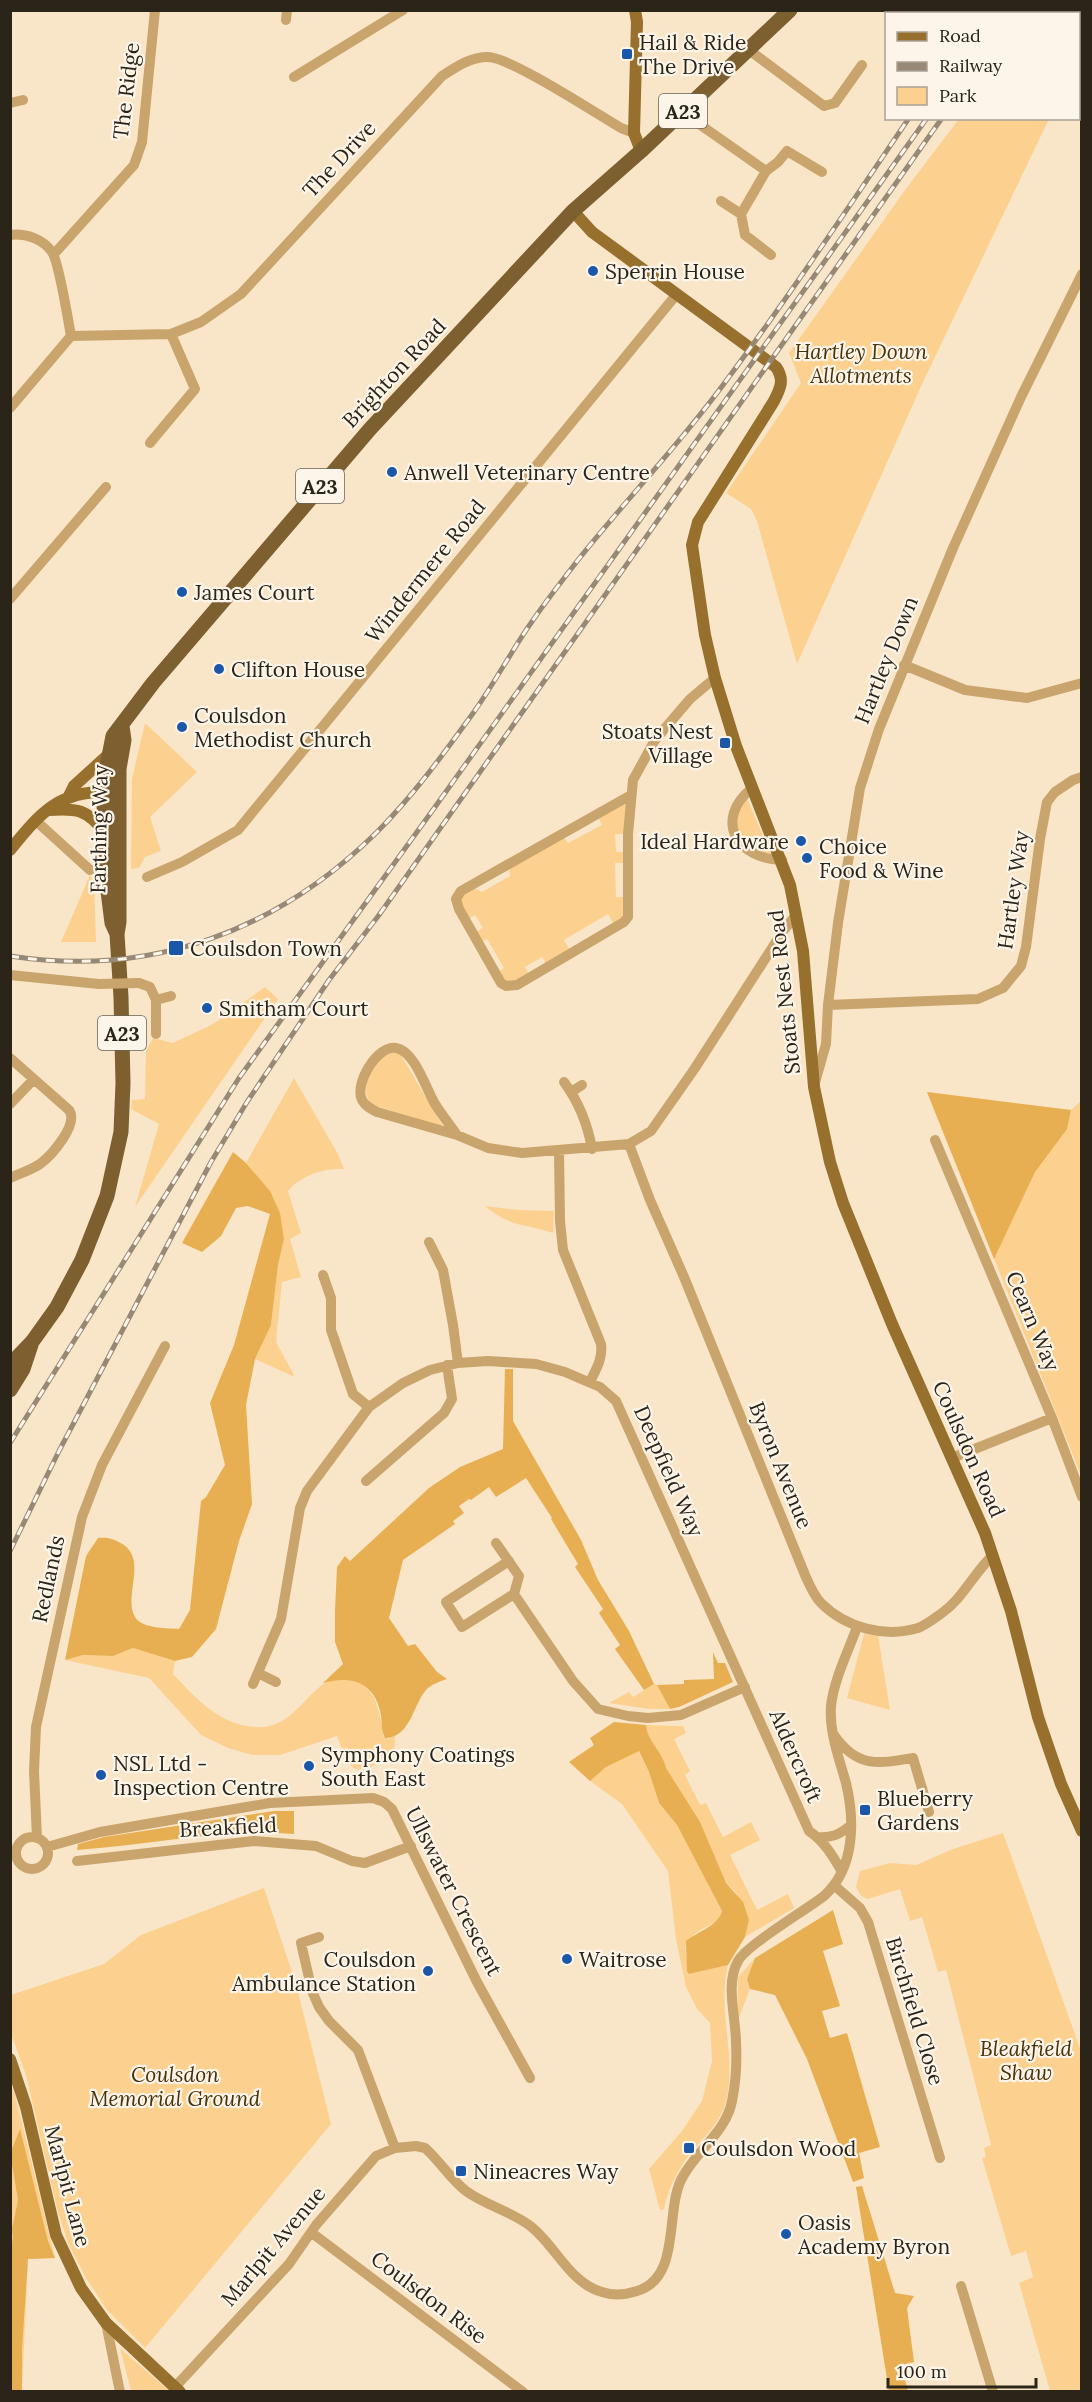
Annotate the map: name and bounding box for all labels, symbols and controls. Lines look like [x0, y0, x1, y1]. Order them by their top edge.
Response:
legend [885, 12, 1080, 120]
text: Road [939, 24, 981, 47]
place label: Hail & Ride The Drive [639, 29, 746, 80]
street label: The Ridge [107, 41, 145, 141]
marker: Hail & Ride The Drive [620, 47, 634, 61]
text: Railway [939, 54, 1003, 77]
text: Park [939, 84, 977, 107]
road number: A23 [659, 94, 707, 128]
street label: The Drive [297, 115, 381, 203]
place label: Sperrin House [605, 258, 745, 285]
marker: Sperrin House [586, 264, 600, 278]
street label: Brighton Road [336, 313, 452, 433]
park label: Hartley Down Allotments [794, 338, 928, 389]
place label: Anwell Veterinary Centre [403, 459, 650, 486]
marker: Anwell Veterinary Centre [385, 465, 399, 479]
road number: A23 [296, 469, 344, 503]
street label: Windermere Road [359, 494, 491, 648]
place label: James Court [193, 579, 315, 606]
marker: James Court [175, 585, 189, 599]
street label: Hartley Down [848, 592, 924, 728]
place label: Clifton House [231, 656, 365, 683]
marker: Clifton House [212, 662, 226, 676]
place label: Coulsdon Methodist Church [194, 702, 372, 753]
place label: Stoats Nest Village [602, 718, 714, 769]
marker: Coulsdon Methodist Church [175, 720, 189, 734]
marker: Stoats Nest Village [718, 736, 732, 750]
street label: Farthing Way [84, 764, 114, 894]
place label: Ideal Hardware [640, 828, 789, 855]
street label: Hartley Way [991, 829, 1035, 951]
place label: Choice Food & Wine [819, 833, 944, 884]
marker: Ideal Hardware [794, 834, 808, 848]
marker: Choice Food & Wine [800, 851, 814, 865]
street label: Stoats Nest Road [762, 908, 806, 1076]
place label: Coulsdon Town [190, 935, 342, 962]
marker: Coulsdon Town [167, 939, 185, 957]
place label: Smitham Court [219, 995, 369, 1022]
marker: Smitham Court [200, 1001, 214, 1015]
road number: A23 [98, 1016, 146, 1050]
street label: Cearn Way [1000, 1267, 1066, 1375]
street label: Coulsdon Road [927, 1376, 1011, 1522]
street label: Byron Avenue [743, 1398, 819, 1532]
street label: Deepfield Way [628, 1401, 710, 1541]
street label: Redlands [26, 1533, 70, 1625]
street label: Aldercroft [763, 1704, 829, 1808]
place label: Symphony Coatings South East [321, 1741, 515, 1792]
place label: NSL Ltd - Inspection Centre [113, 1750, 289, 1801]
marker: Symphony Coatings South East [302, 1759, 316, 1773]
marker: NSL Ltd - Inspection Centre [94, 1768, 108, 1782]
place label: Blueberry Gardens [877, 1785, 973, 1836]
street label: Ullswater Crescent [400, 1802, 509, 1981]
marker: Blueberry Gardens [858, 1803, 872, 1817]
street label: Breakfield [178, 1811, 278, 1843]
street label: Birchfield Close [880, 1934, 950, 2088]
place label: Coulsdon Ambulance Station [231, 1946, 416, 1997]
place label: Waitrose [579, 1946, 667, 1973]
marker: Waitrose [560, 1952, 574, 1966]
marker: Coulsdon Ambulance Station [421, 1964, 435, 1978]
park label: Bleakfield Shaw [980, 2035, 1073, 2086]
park label: Coulsdon Memorial Ground [90, 2061, 261, 2112]
street label: Marlpit Lane [39, 2122, 97, 2250]
place label: Coulsdon Wood [701, 2135, 856, 2162]
marker: Coulsdon Wood [682, 2141, 696, 2155]
place label: Nineacres Way [473, 2158, 618, 2185]
marker: Nineacres Way [454, 2164, 468, 2178]
street label: Marlpit Avenue [215, 2180, 331, 2312]
place label: Oasis Academy Byron [797, 2209, 950, 2260]
marker: Oasis Academy Byron [779, 2227, 793, 2241]
street label: Coulsdon Rise [366, 2245, 492, 2349]
scale bar [888, 2351, 1036, 2389]
text: 100 m [897, 2360, 947, 2383]

